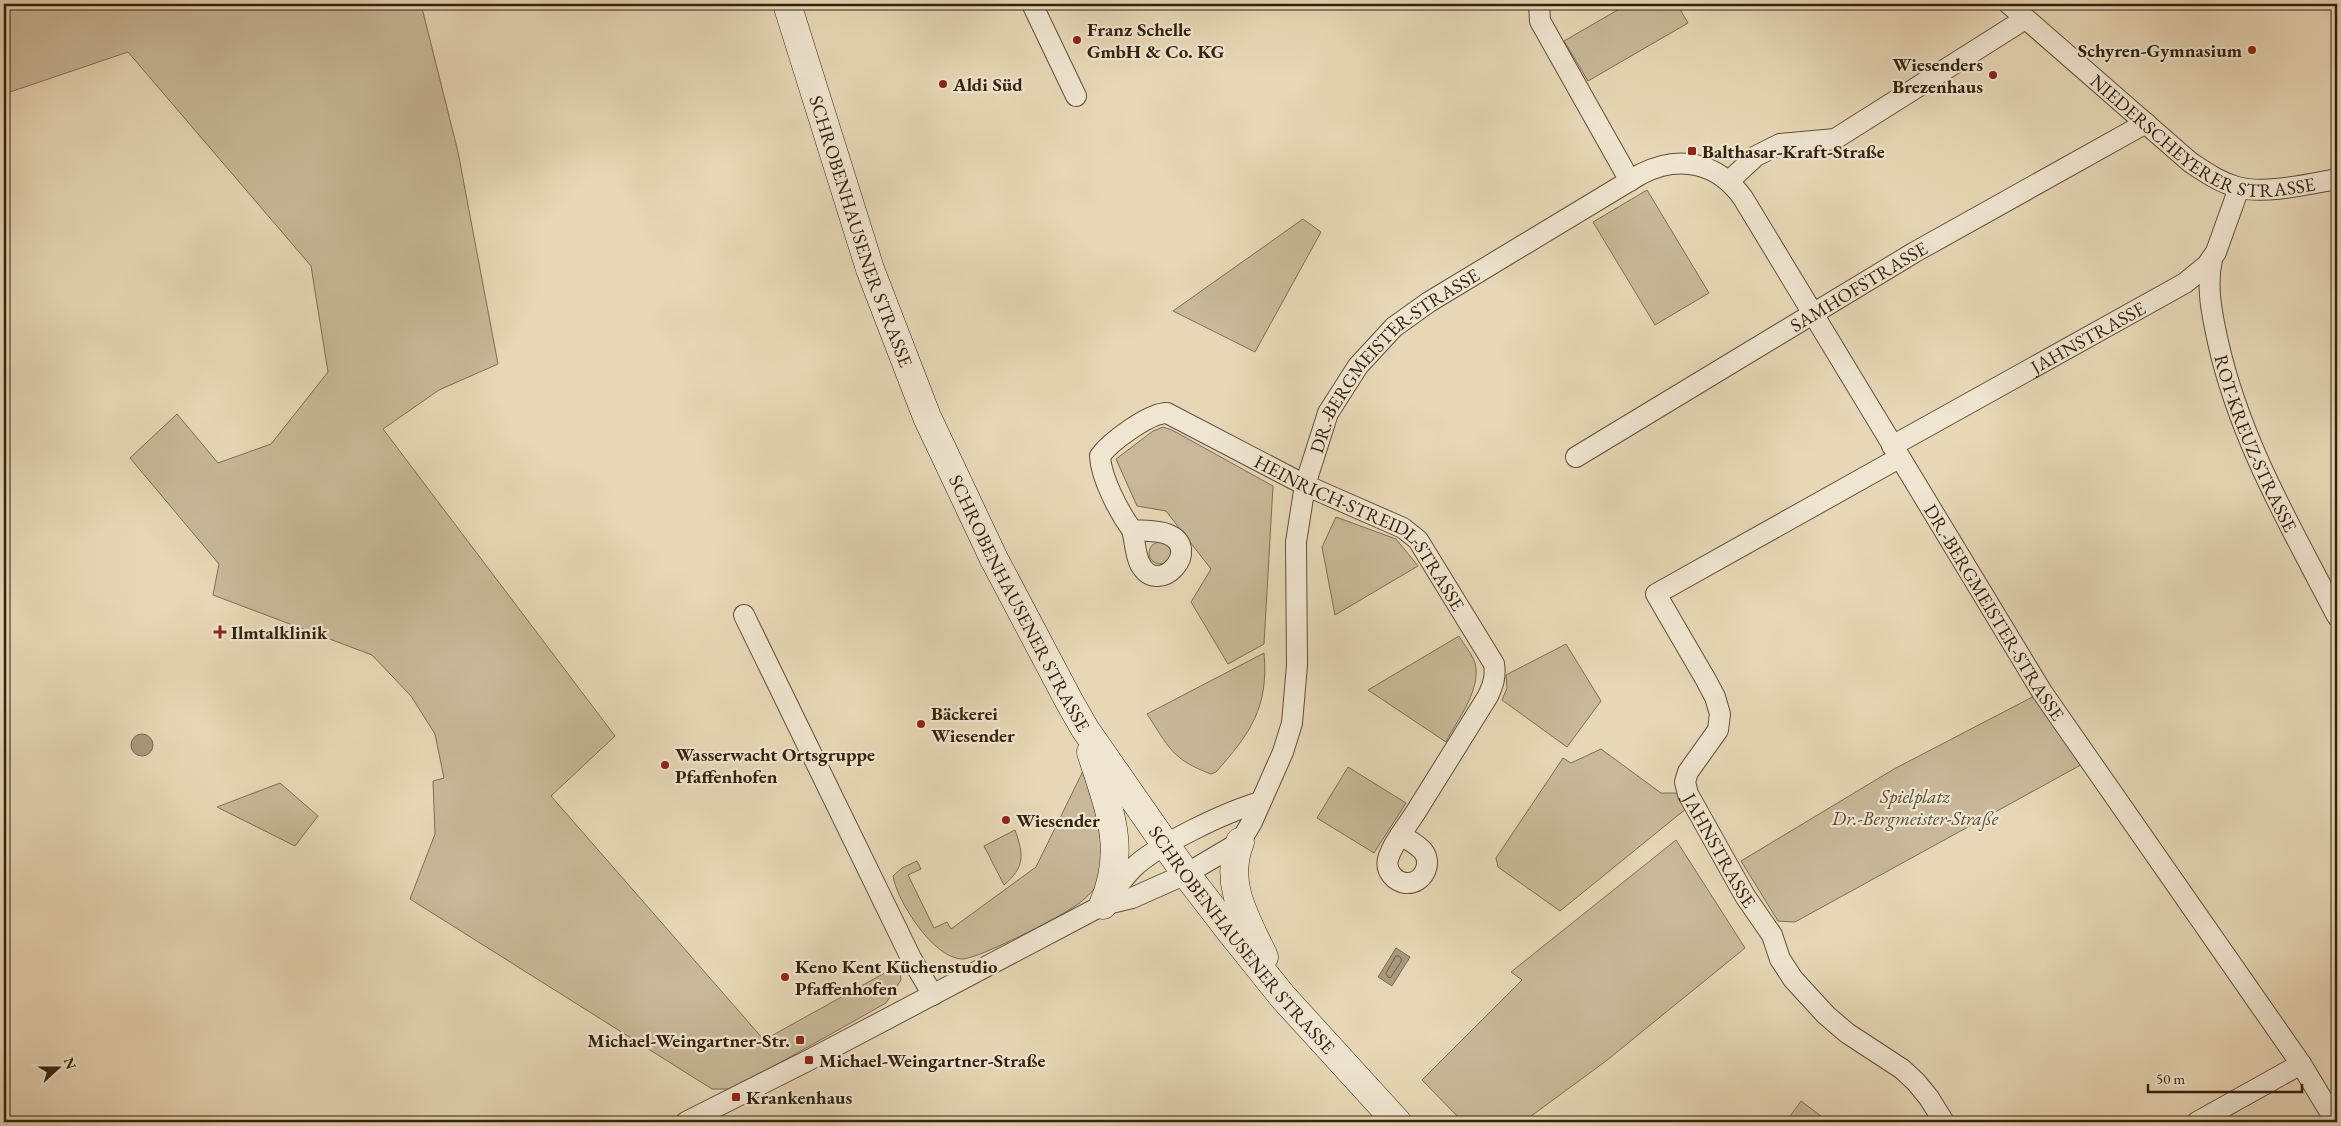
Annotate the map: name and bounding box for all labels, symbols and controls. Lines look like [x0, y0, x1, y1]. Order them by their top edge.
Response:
place label: Franz Schelle GmbH & Co. KG [1087, 17, 1225, 64]
marker: Franz Schelle GmbH & Co. KG [1071, 34, 1083, 46]
place label: Schyren-Gymnasium [2078, 38, 2243, 63]
marker: Schyren-Gymnasium [2246, 44, 2258, 56]
place label: Wiesenders Brezenhaus [1892, 52, 1983, 99]
marker: Wiesenders Brezenhaus [1987, 69, 1999, 81]
street label: NIEDERSCHEYERER STRASSE [2085, 69, 2317, 203]
place label: Aldi Süd [952, 72, 1023, 97]
marker: Aldi Süd [937, 78, 949, 90]
street label: SCHROBENHAUSENER STRASSE [803, 92, 919, 371]
place label: Balthasar-Kraft-Straße [1702, 139, 1885, 164]
marker: Balthasar-Kraft-Straße [1686, 145, 1698, 157]
street label: SAMHOFSTRASSE [1785, 236, 1932, 338]
street label: DR.-BERGMEISTER-STRASSE [1304, 262, 1484, 456]
street label: JAHNSTRASSE [2024, 295, 2150, 380]
street label: ROT-KREUZ-STRASSE [2208, 352, 2303, 537]
street label: HEINRICH-STREIDL-STRASSE [1250, 449, 1471, 616]
street label: SCHROBENHAUSENER STRASSE [943, 471, 1096, 736]
street label: DR.-BERGMEISTER-STRASSE [1918, 500, 2070, 726]
place label: Ilmtalklinik [231, 620, 328, 645]
marker: Ilmtalklinik [213, 625, 227, 639]
place label: Bäckerei Wiesender [931, 701, 1015, 748]
marker: Bäckerei Wiesender [915, 718, 927, 730]
place label: Wasserwacht Ortsgruppe Pfaffenhofen [675, 742, 875, 789]
marker: Wasserwacht Ortsgruppe Pfaffenhofen [659, 759, 671, 771]
park label: Spielplatz Dr.-Bergmeister-Straße [1831, 784, 1999, 831]
street label: JAHNSTRASSE [1676, 787, 1762, 913]
place label: Wiesender [1016, 808, 1100, 833]
marker: Wiesender [1000, 814, 1012, 826]
street label: SCHROBENHAUSENER STRASSE [1143, 821, 1341, 1059]
place label: Keno Kent Küchenstudio Pfaffenhofen [795, 954, 998, 1001]
marker: Keno Kent Küchenstudio Pfaffenhofen [779, 971, 791, 983]
place label: Michael-Weingartner-Str. [587, 1028, 790, 1053]
marker: Michael-Weingartner-Str. [794, 1034, 806, 1046]
north arrow [32, 1044, 82, 1094]
place label: Michael-Weingartner-Straße [819, 1048, 1045, 1073]
marker: Michael-Weingartner-Straße [803, 1054, 815, 1066]
text: N [60, 1055, 81, 1072]
scale bar [2148, 1061, 2302, 1093]
text: 50 m [2156, 1069, 2185, 1088]
place label: Krankenhaus [746, 1085, 853, 1110]
marker: Krankenhaus [730, 1091, 742, 1103]

